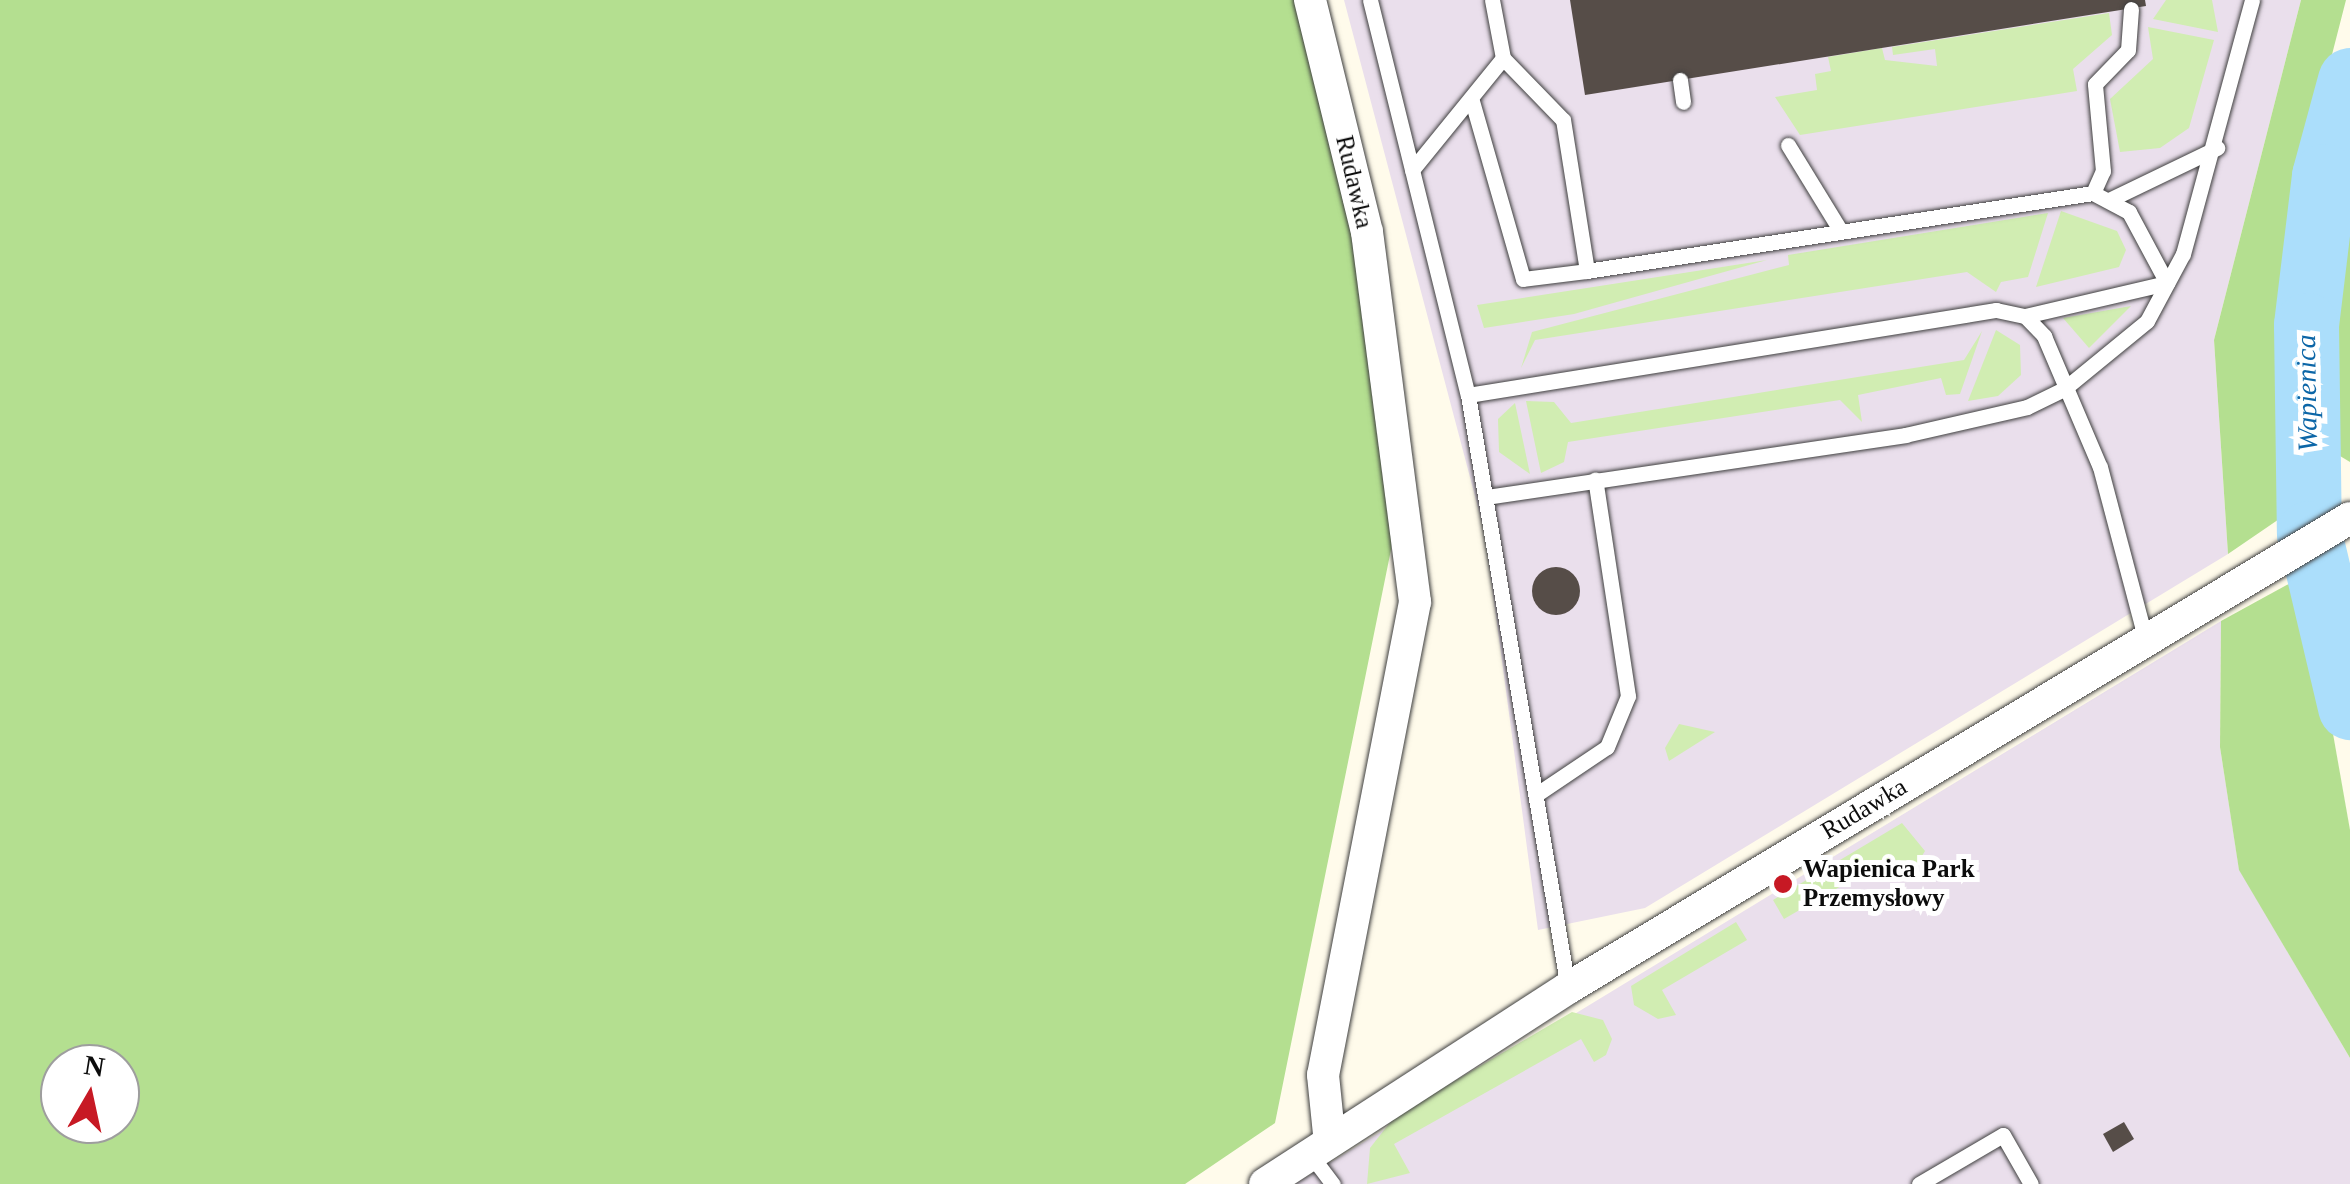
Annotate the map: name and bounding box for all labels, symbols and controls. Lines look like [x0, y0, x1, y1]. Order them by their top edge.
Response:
street label: Rudawka [1329, 133, 1379, 231]
water label: Wapienica [2289, 334, 2325, 452]
street label: Rudawka [1816, 772, 1912, 846]
place label: Wapienica Park Przemysłowy [1803, 855, 1975, 914]
marker: Wapienica Park Przemysłowy [1772, 873, 1794, 895]
north arrow [40, 1044, 140, 1144]
text: N [82, 1049, 107, 1083]

